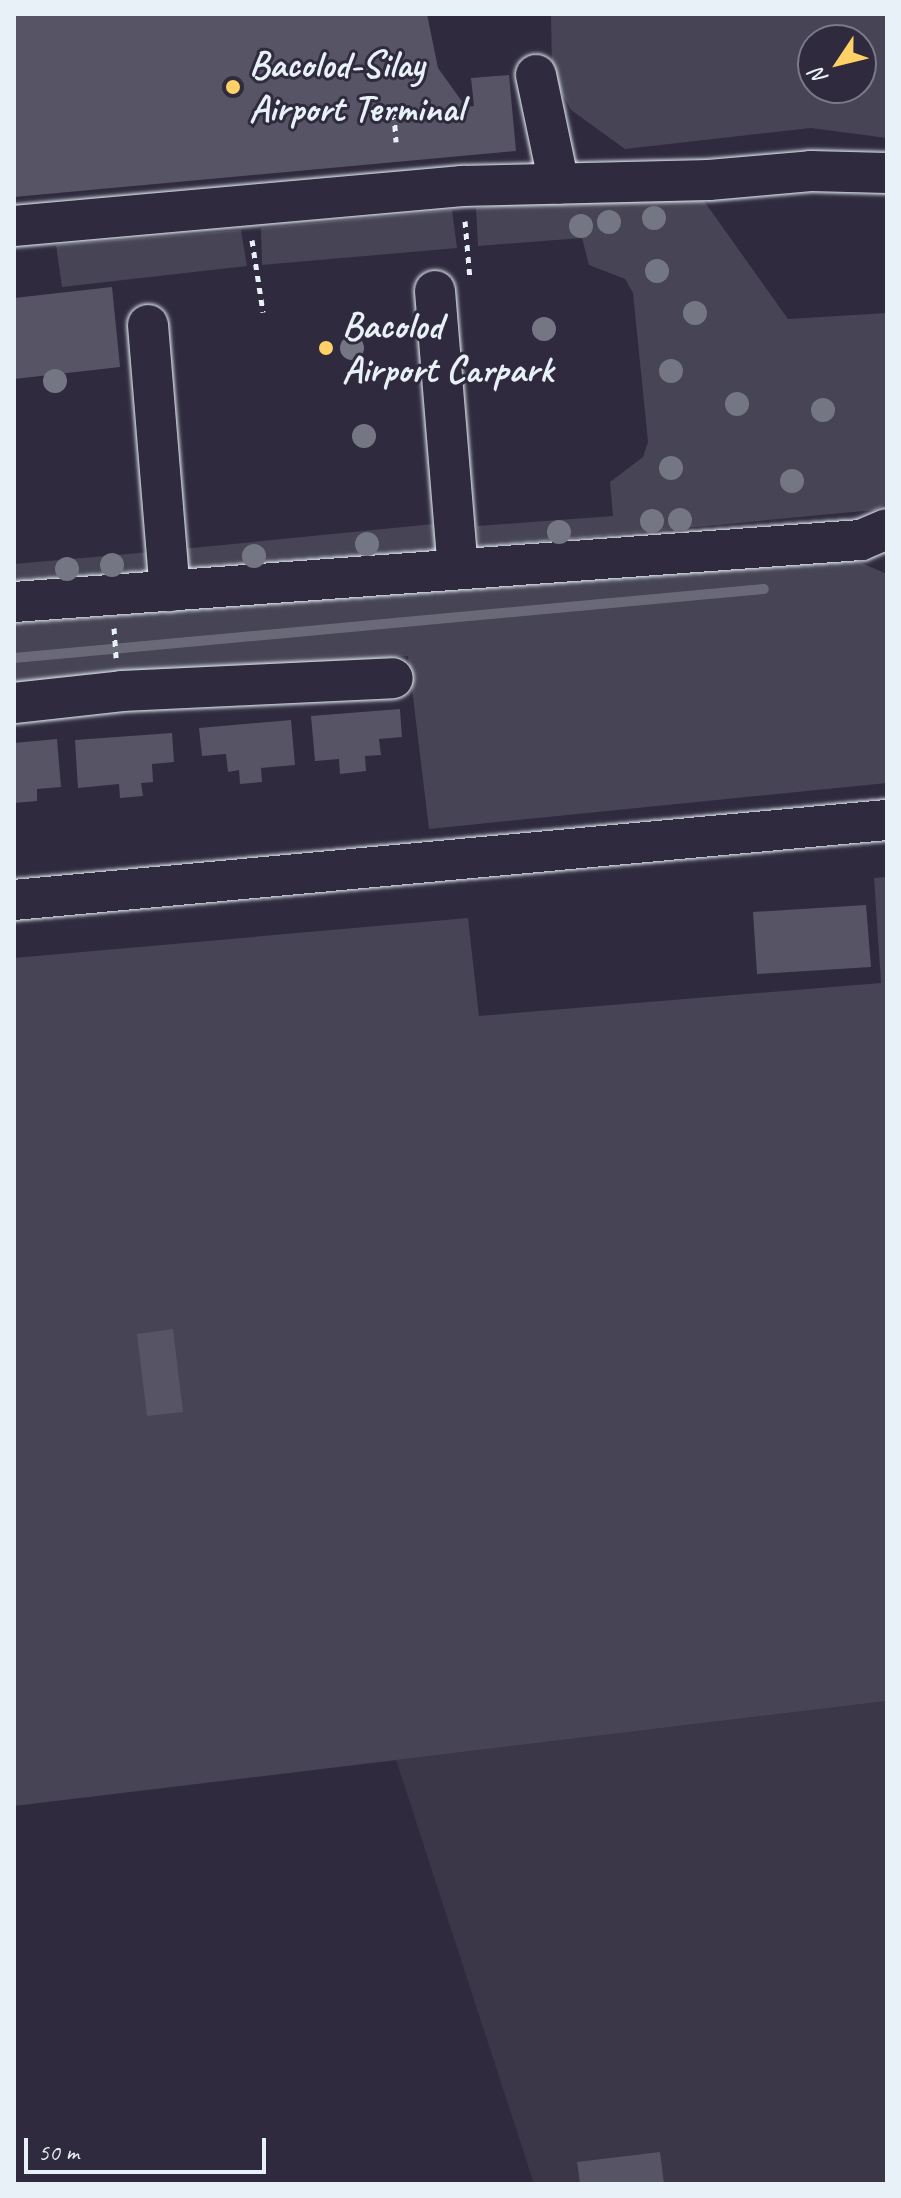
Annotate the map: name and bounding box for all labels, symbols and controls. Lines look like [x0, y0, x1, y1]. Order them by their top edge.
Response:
north arrow [797, 24, 877, 104]
place label: Bacolod-Silay Airport Terminal [249, 42, 464, 132]
text: N [804, 63, 834, 90]
marker: Bacolod-Silay Airport Terminal [224, 78, 242, 96]
place label: Bacolod Airport Carpark [342, 303, 553, 392]
marker: Bacolod Airport Carpark [317, 339, 335, 357]
scale bar [28, 2122, 270, 2172]
text: 50 m [38, 2137, 79, 2167]

